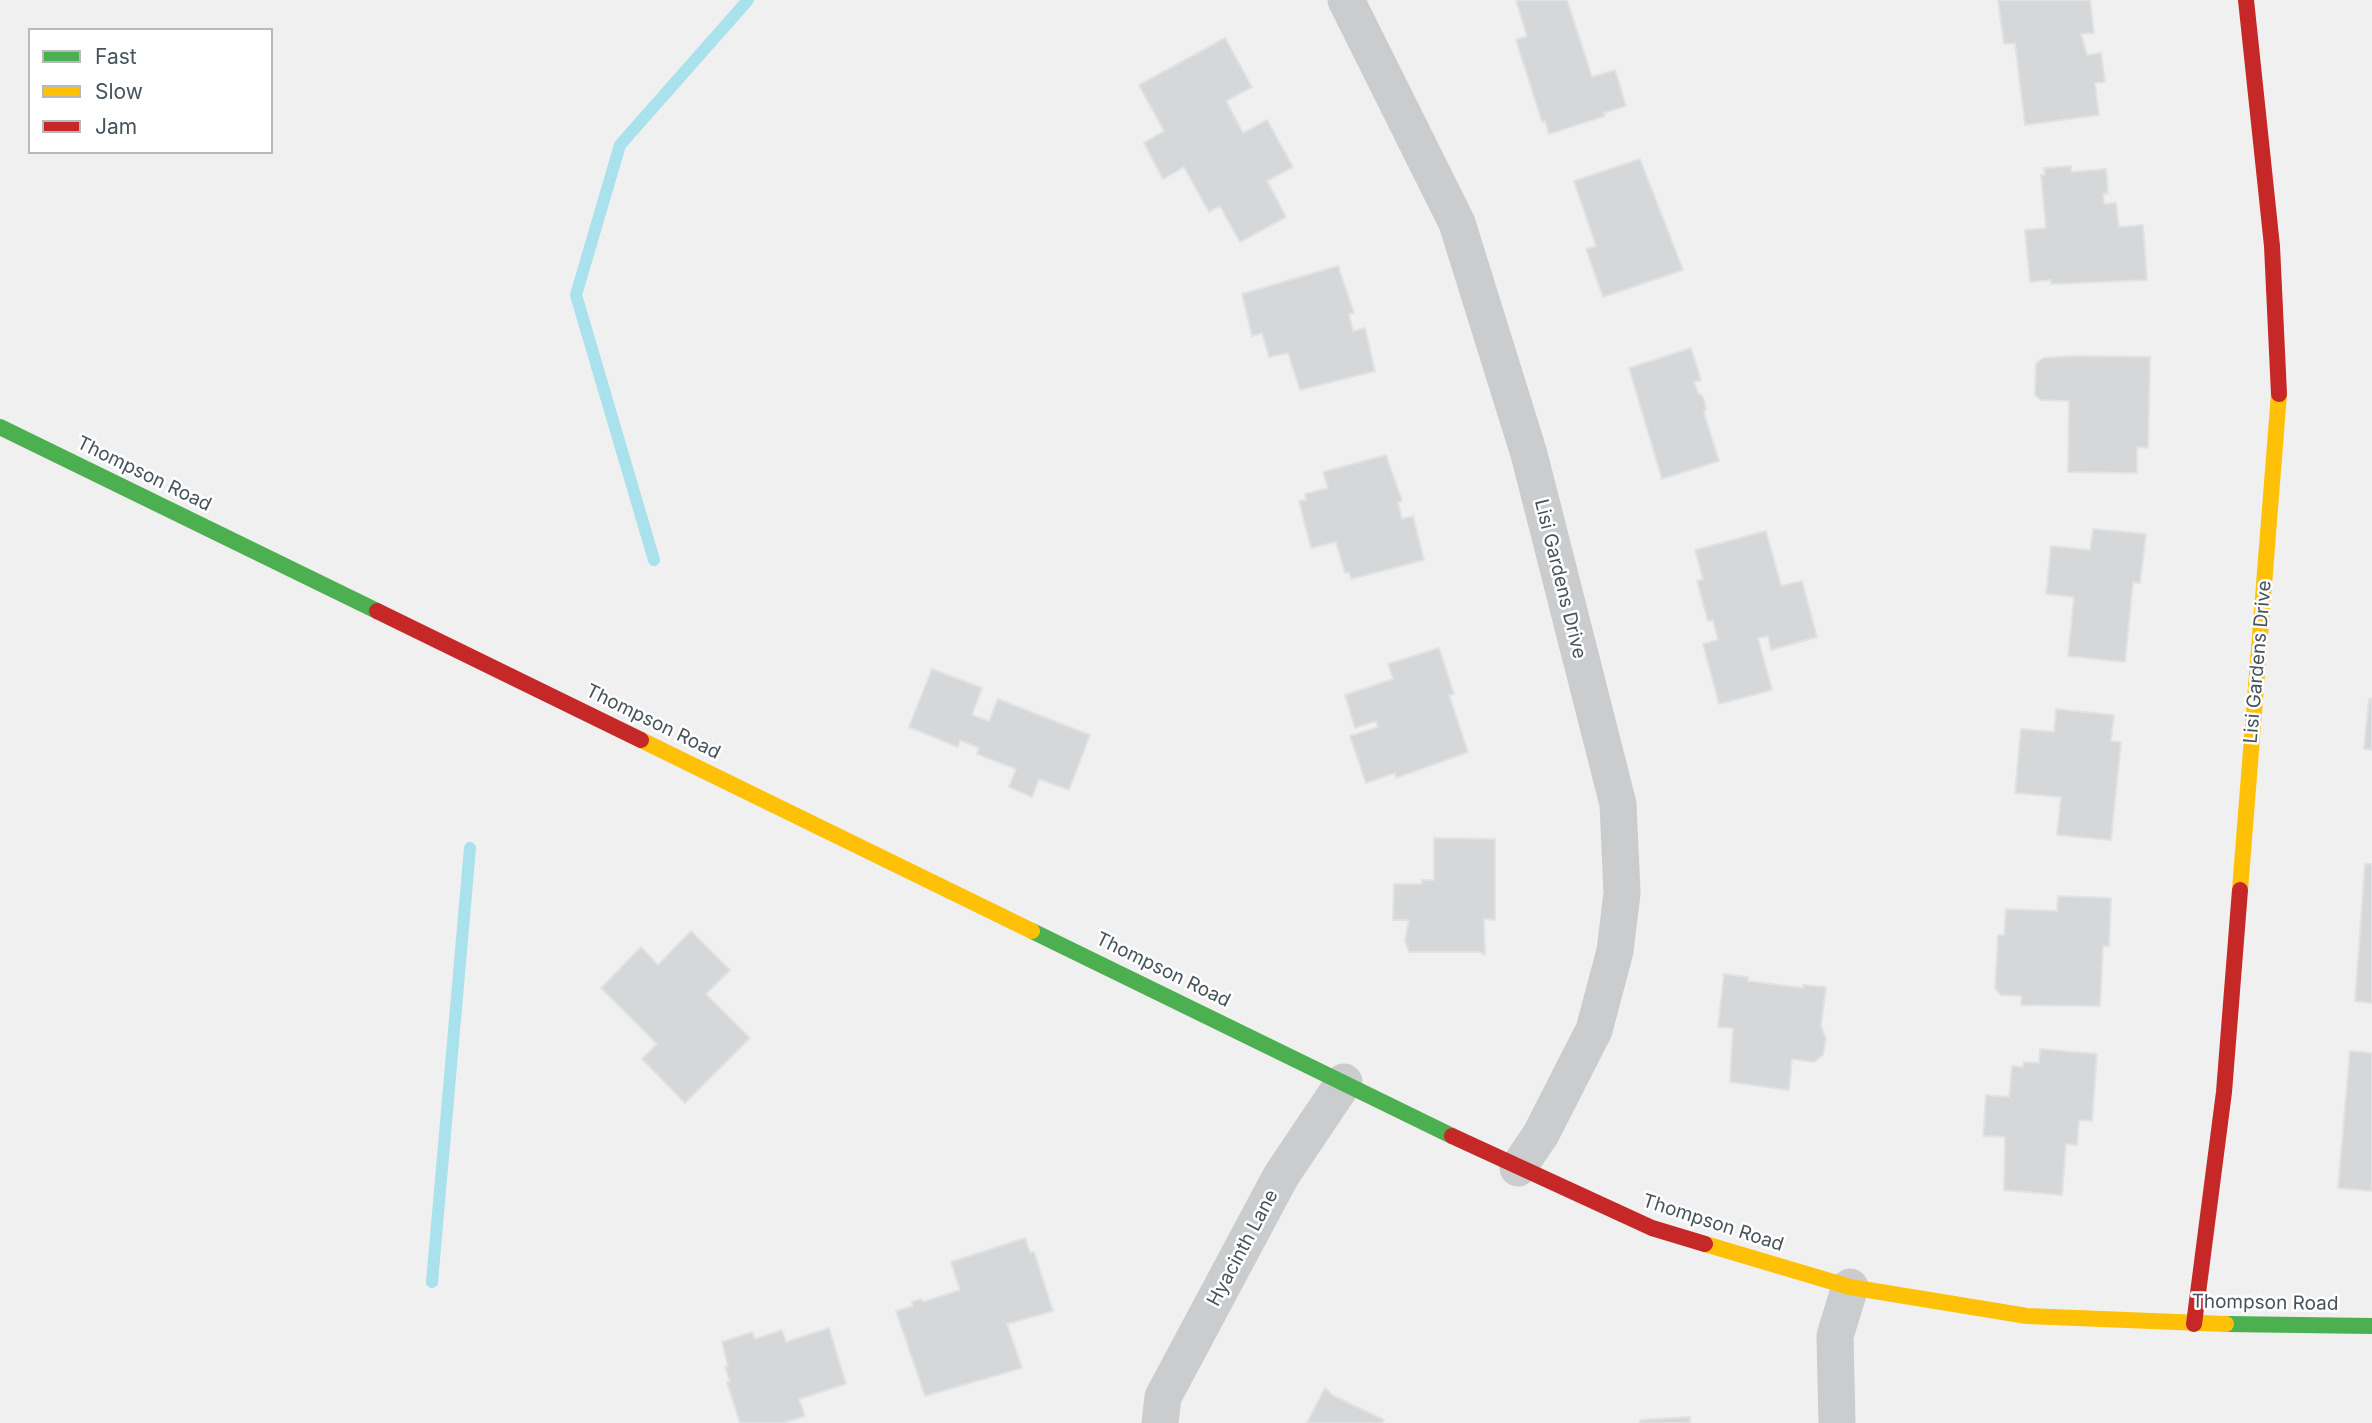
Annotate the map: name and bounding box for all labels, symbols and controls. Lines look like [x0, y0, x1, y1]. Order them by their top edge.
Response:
legend [28, 28, 273, 154]
text: Fast [95, 44, 137, 69]
text: Slow [95, 79, 143, 104]
text: Jam [95, 114, 137, 139]
street label: Thompson Road [73, 432, 215, 516]
street label: Lisi Gardens Drive [1529, 497, 1591, 661]
street label: Lisi Gardens Drive [2240, 580, 2276, 744]
street label: Thompson Road [582, 680, 724, 764]
street label: Thompson Road [1092, 928, 1234, 1012]
street label: Hyacinth Lane [1203, 1186, 1283, 1310]
street label: Thompson Road [1640, 1189, 1786, 1257]
street label: Thompson Road [2191, 1290, 2339, 1316]

